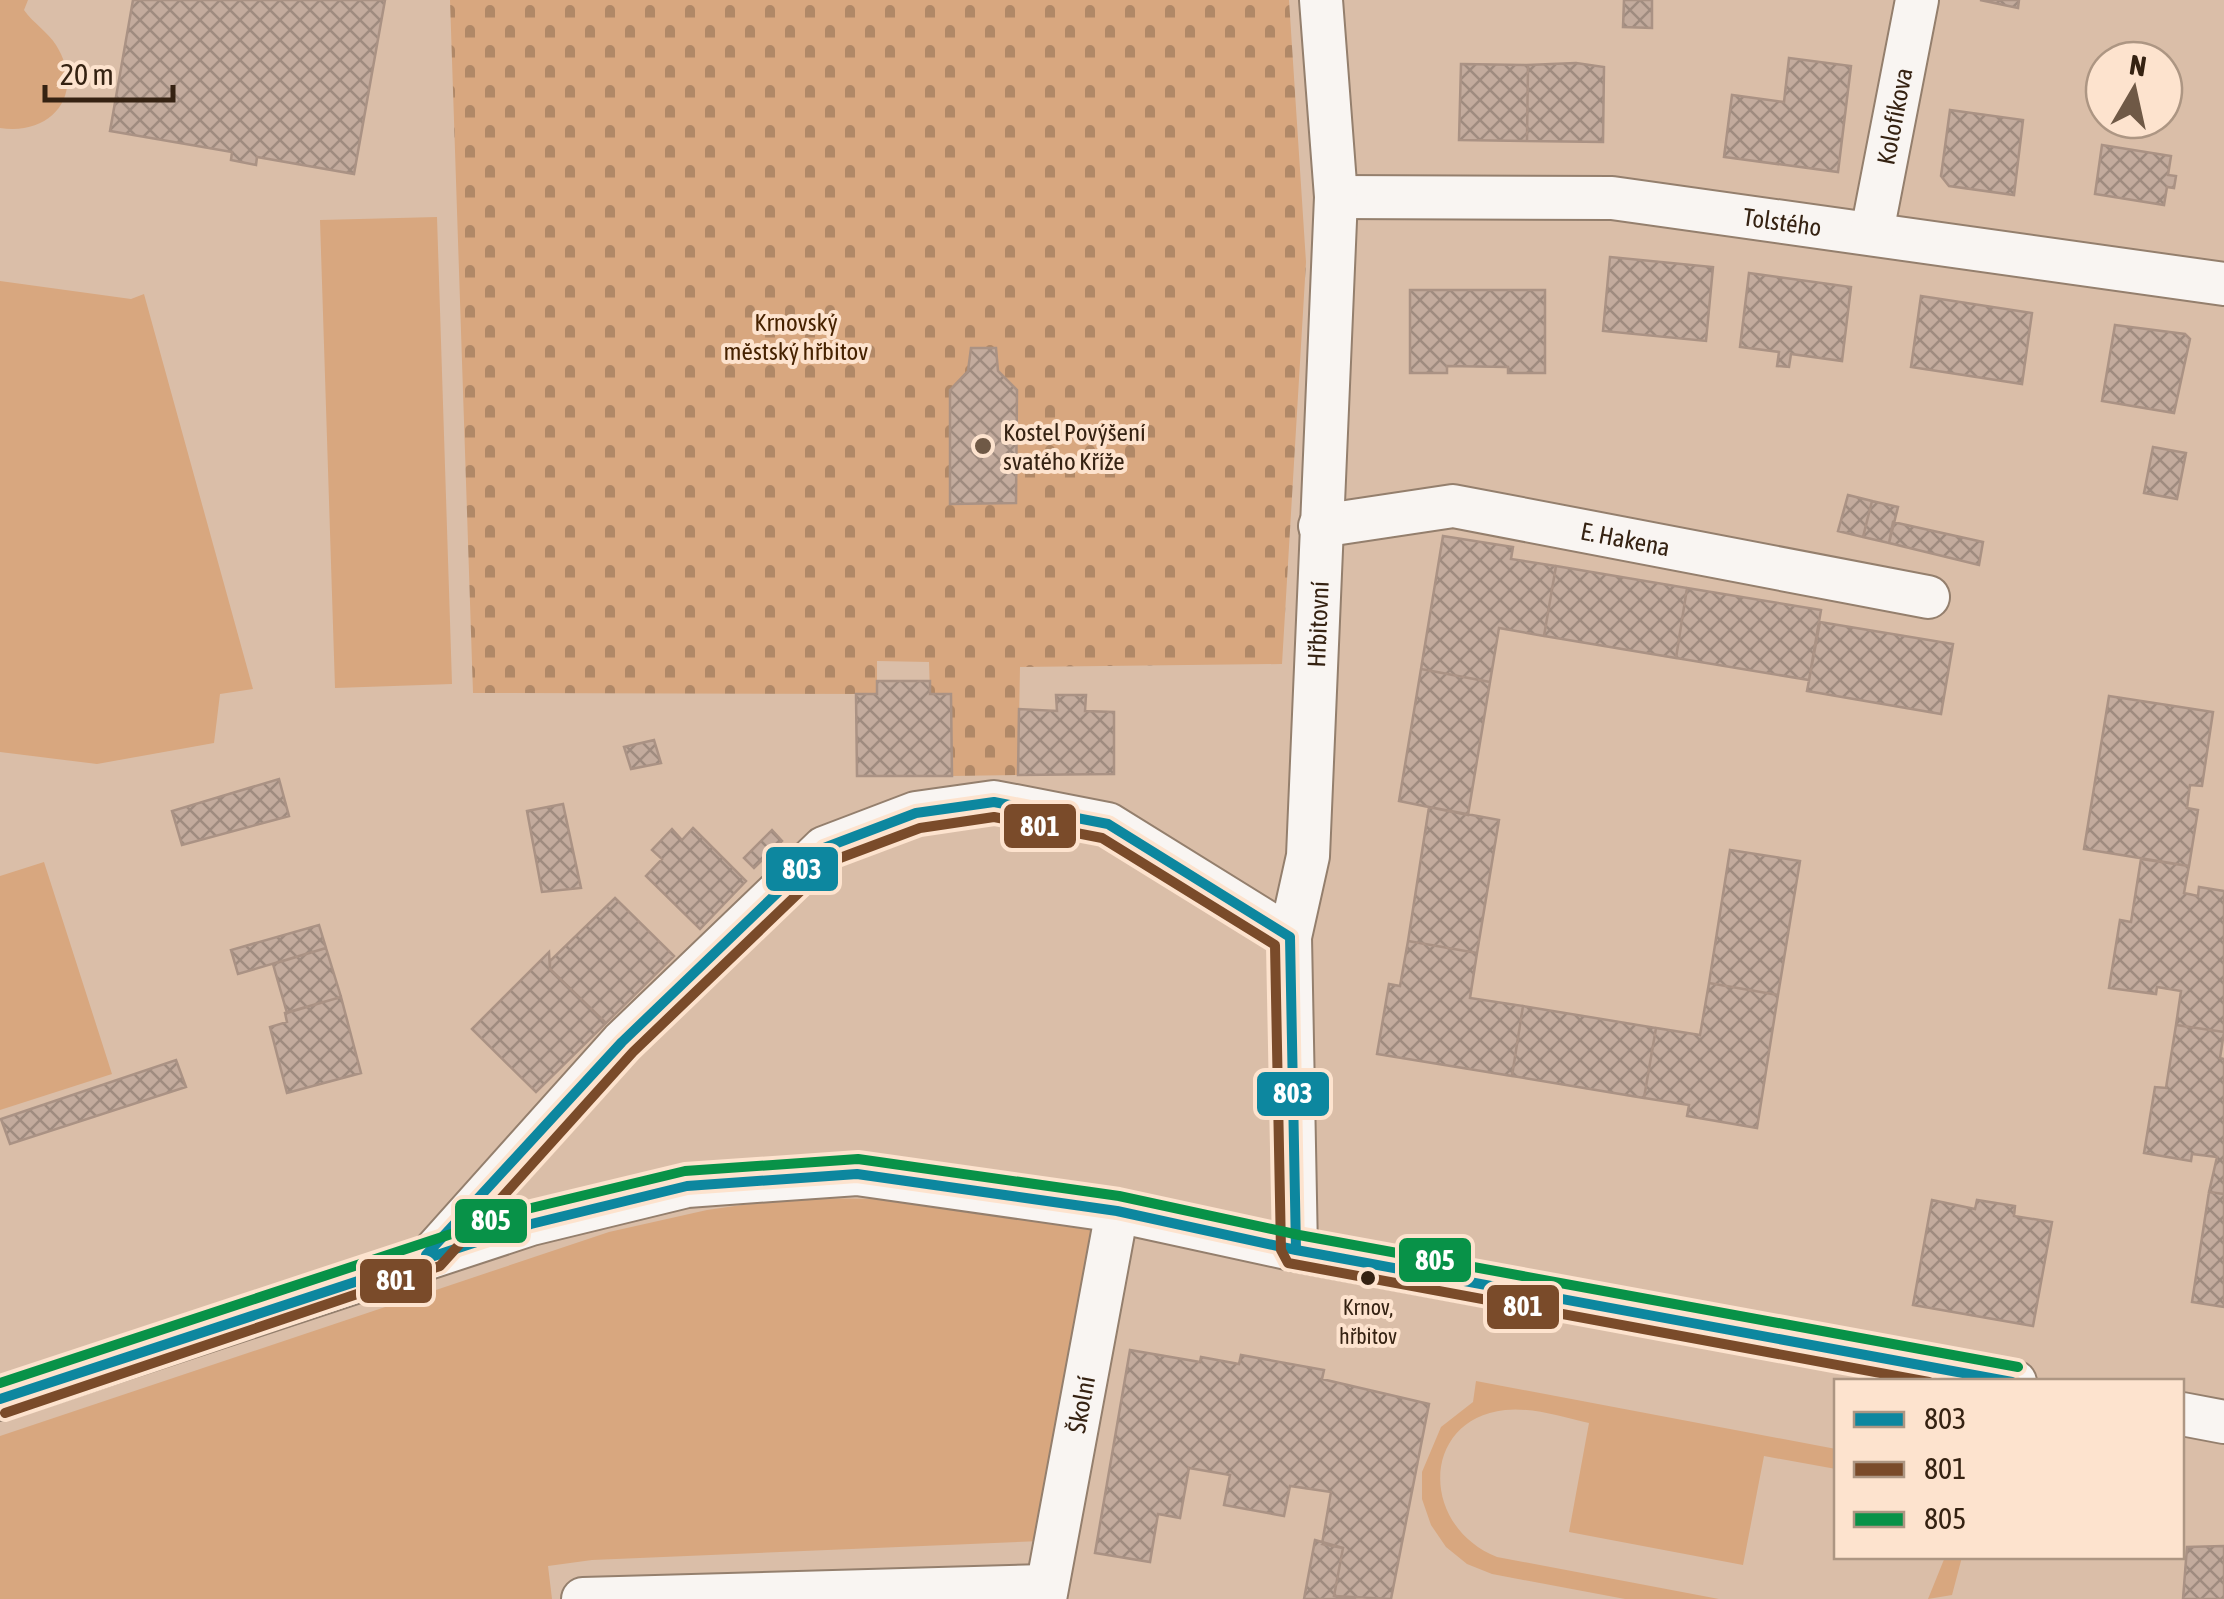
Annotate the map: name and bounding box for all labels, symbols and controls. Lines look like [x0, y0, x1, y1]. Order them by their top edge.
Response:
scale bar [45, 40, 172, 102]
north arrow [2084, 40, 2184, 140]
text: N [2127, 48, 2149, 82]
text: 20 m [60, 57, 114, 91]
street label: Kolofíkova [1871, 65, 1918, 167]
street label: Tolstého [1741, 203, 1823, 241]
park label: Krnovský městský hřbitov [724, 308, 868, 365]
place label: Kostel Povýšení svatého Kříže [1003, 418, 1146, 475]
marker: Kostel Povýšení svatého Kříže [972, 435, 994, 457]
street label: E. Hakena [1578, 517, 1672, 561]
street label: Hřbitovní [1302, 580, 1334, 668]
line badge: 801 [1002, 802, 1078, 850]
text: 801 [1020, 810, 1060, 842]
line badge: 803 [764, 845, 840, 893]
text: 803 [782, 853, 822, 885]
line badge: 803 [1255, 1070, 1331, 1118]
text: 803 [1273, 1077, 1313, 1109]
line badge: 805 [453, 1197, 529, 1245]
text: 805 [471, 1204, 511, 1236]
line badge: 805 [1397, 1236, 1473, 1284]
text: 805 [1415, 1244, 1455, 1276]
line badge: 801 [358, 1257, 434, 1305]
text: 801 [376, 1264, 416, 1296]
marker: Krnov, hřbitov [1358, 1268, 1378, 1288]
line badge: 801 [1485, 1283, 1561, 1331]
text: 801 [1503, 1290, 1543, 1322]
place label: Krnov, hřbitov [1339, 1294, 1397, 1349]
street label: Školní [1062, 1373, 1100, 1435]
legend [1834, 1379, 2184, 1559]
text: 803 [1924, 1401, 1966, 1435]
text: 801 [1924, 1451, 1966, 1485]
text: 805 [1924, 1501, 1966, 1535]

